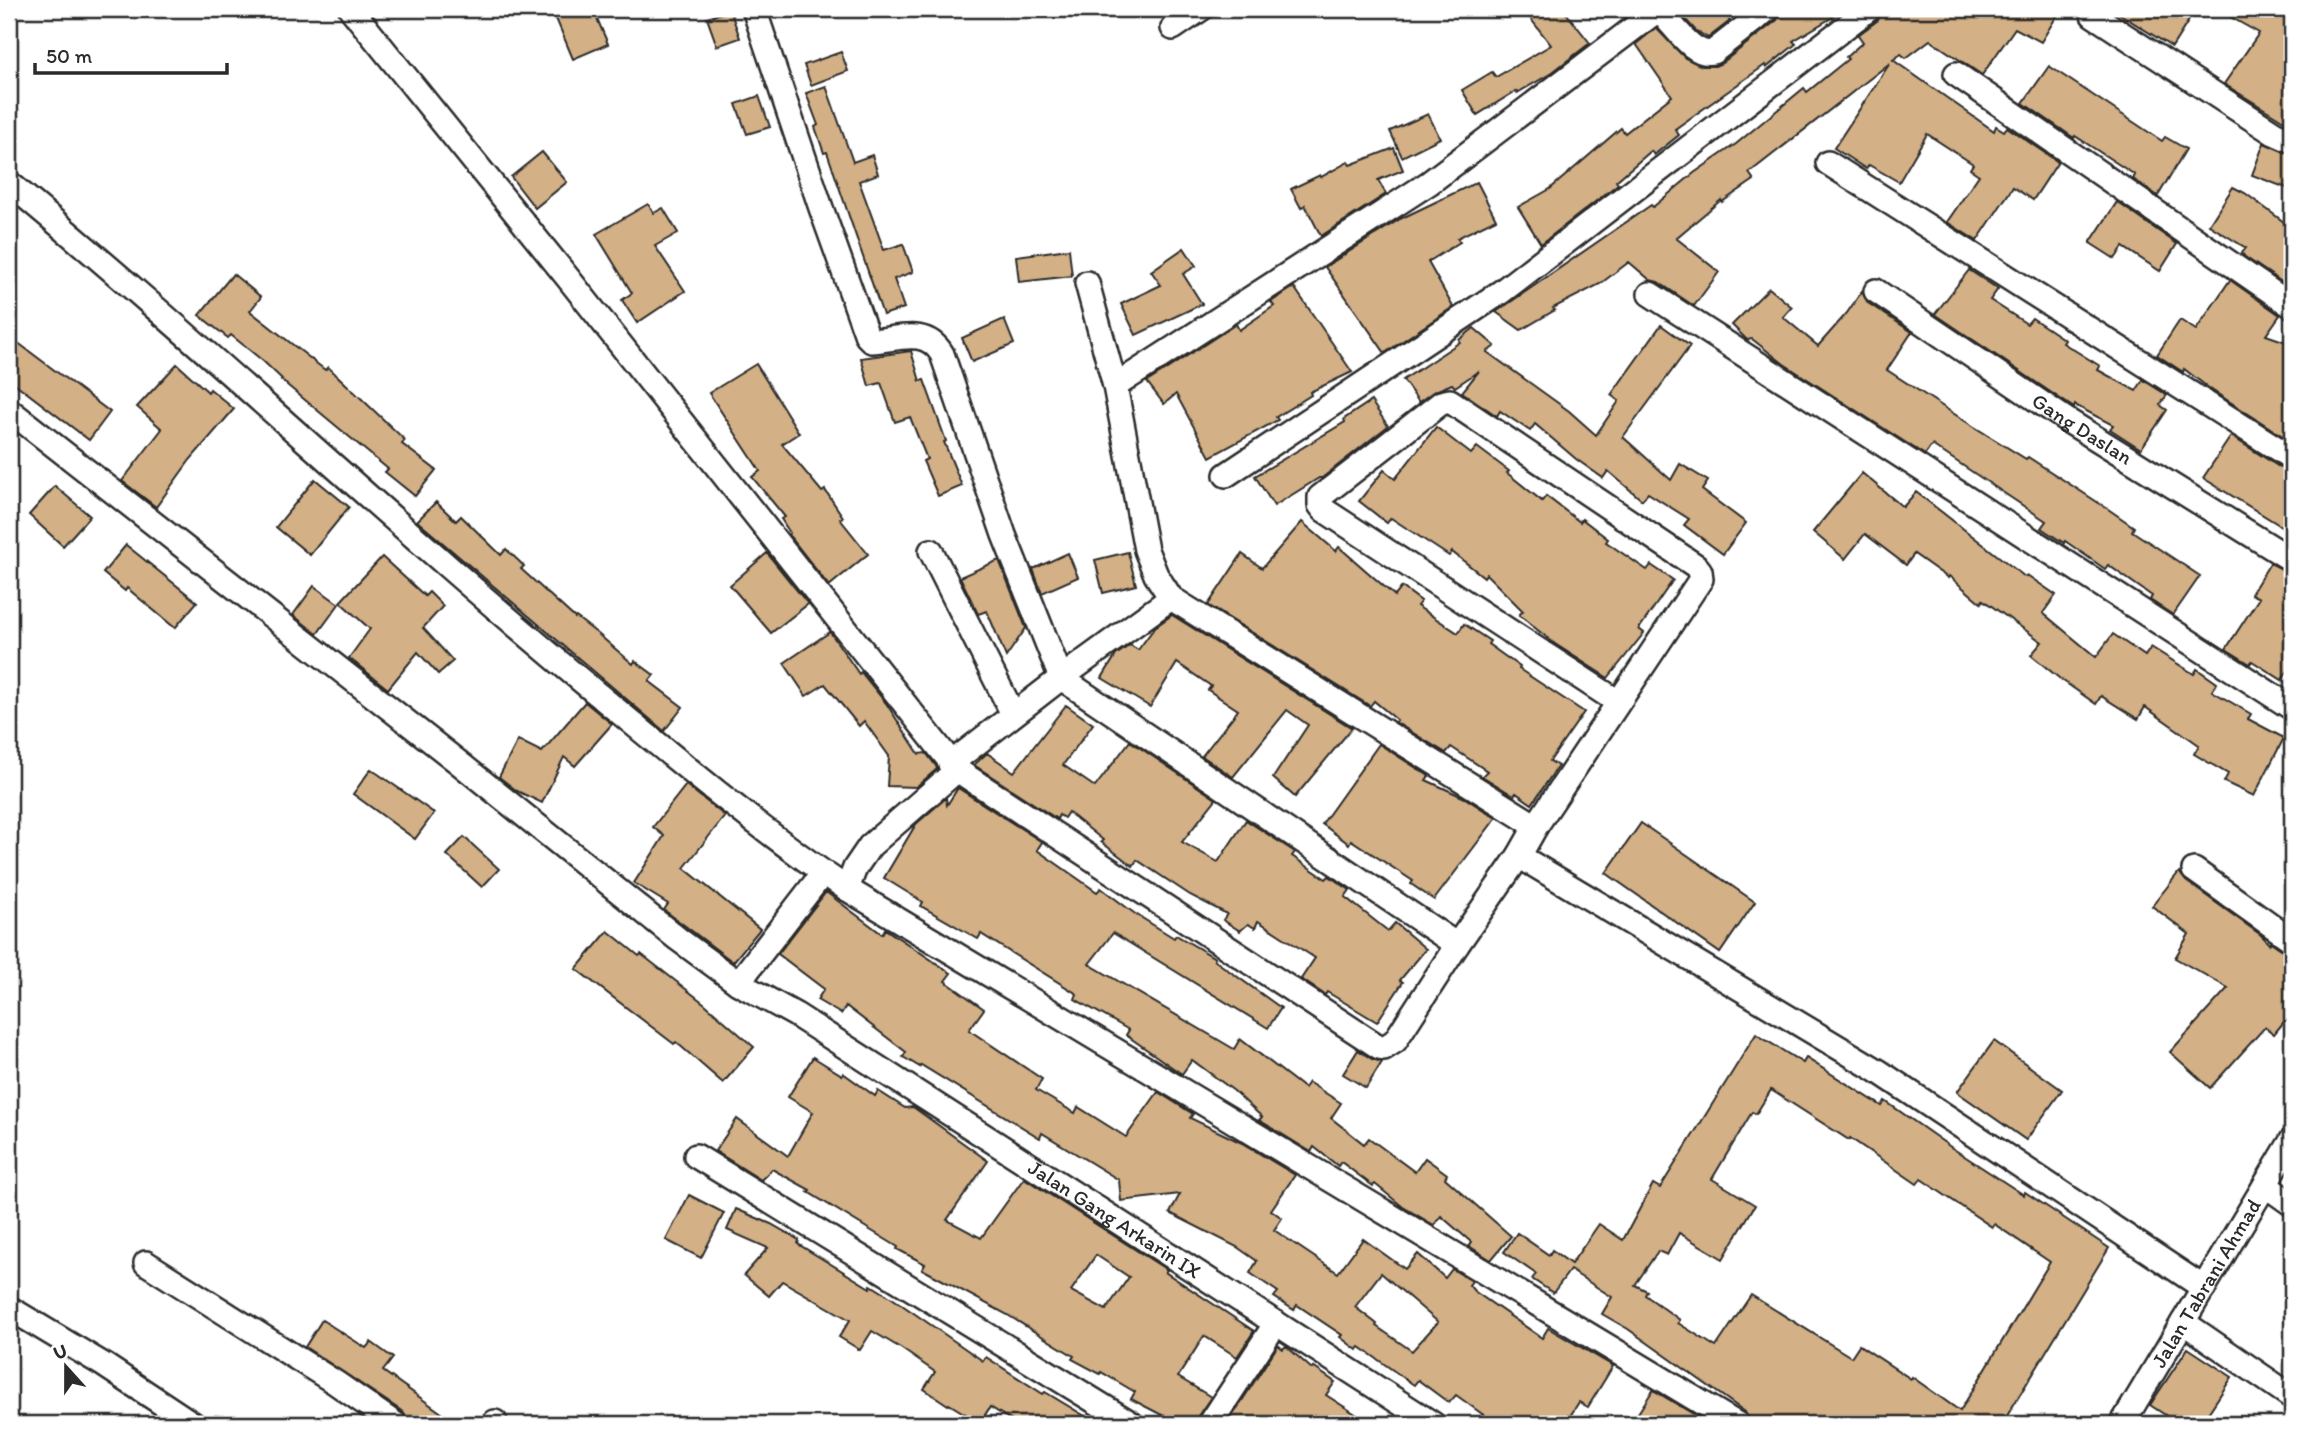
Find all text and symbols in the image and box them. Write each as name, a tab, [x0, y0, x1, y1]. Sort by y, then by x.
scale bar	[35, 32, 228, 76]
text: 50 m	[46, 43, 93, 68]
street label: Gang Daslan	[2027, 387, 2137, 470]
street label: Jalan Gang Arkarin IX	[1024, 1155, 1206, 1284]
street label: Jalan Tabrani Ahmad	[2146, 1194, 2266, 1372]
north arrow	[32, 1332, 102, 1402]
text: U	[50, 1339, 70, 1365]

